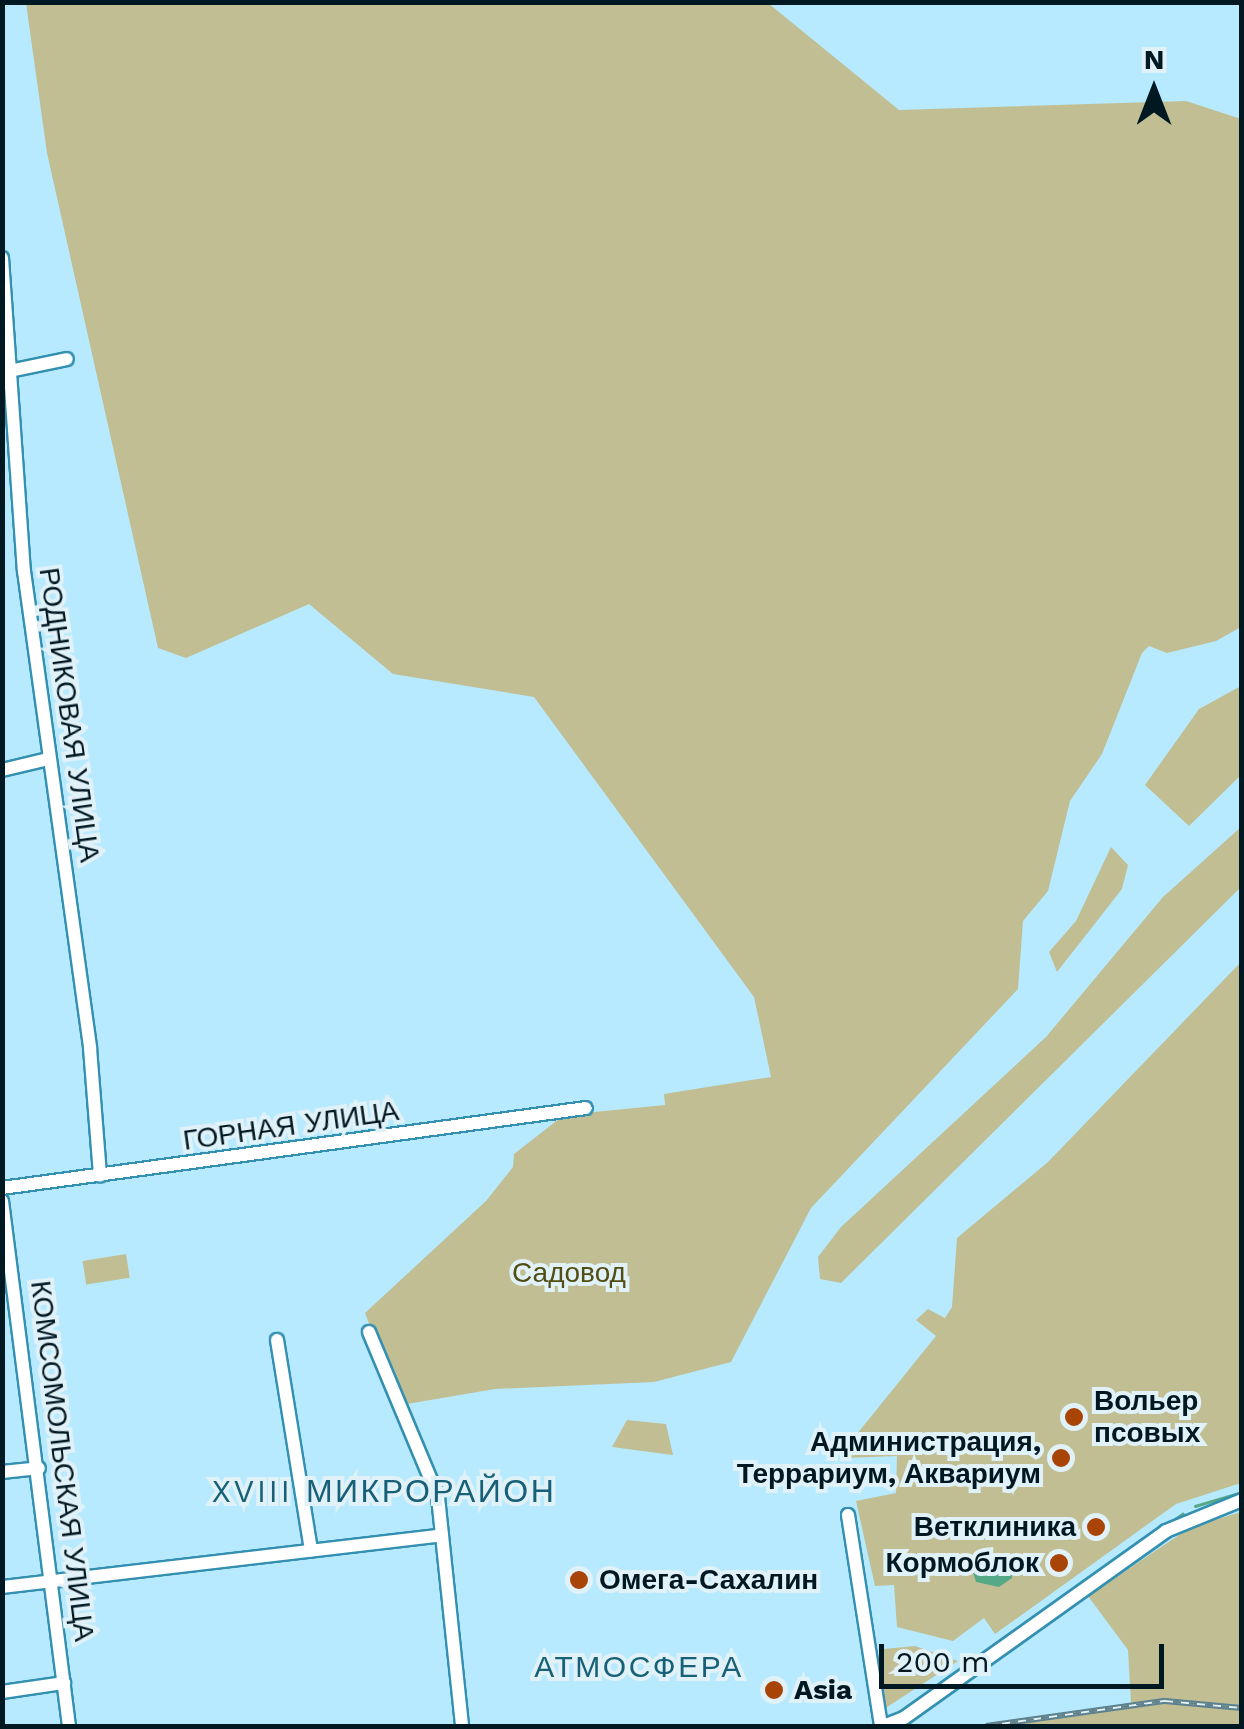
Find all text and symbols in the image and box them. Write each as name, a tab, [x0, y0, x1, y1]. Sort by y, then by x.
north arrow	[1104, 40, 1204, 140]
text: N	[1144, 43, 1164, 76]
street label: РОДНИКОВАЯ УЛИЦА	[32, 565, 106, 865]
street label: ГОРНАЯ УЛИЦА	[181, 1094, 401, 1158]
park label: Садовод	[512, 1256, 626, 1290]
street label: КОМСОМОЛЬСКАЯ УЛИЦА	[23, 1279, 101, 1643]
place label: Вольер псовых	[1094, 1384, 1200, 1450]
marker: Вольер псовых	[1063, 1406, 1085, 1428]
place label: Администрация, Террариум, Аквариум	[737, 1425, 1041, 1491]
marker: Администрация, Террариум, Аквариум	[1050, 1447, 1072, 1469]
district label: XVIII МИКРОРАЙОН	[212, 1472, 556, 1510]
place label: Ветклиника	[914, 1510, 1076, 1544]
marker: Ветклиника	[1085, 1516, 1107, 1538]
place label: Кормоблок	[885, 1546, 1039, 1580]
marker: Кормоблок	[1048, 1552, 1070, 1574]
place label: Омега-Сахалин	[599, 1563, 818, 1597]
marker: Омега-Сахалин	[568, 1569, 590, 1591]
scale bar	[884, 1624, 1169, 1686]
text: 200 m	[896, 1644, 990, 1679]
district label: АТМОСФЕРА	[534, 1649, 744, 1685]
place label: Asia	[794, 1673, 852, 1707]
marker: Asia	[763, 1679, 785, 1701]

